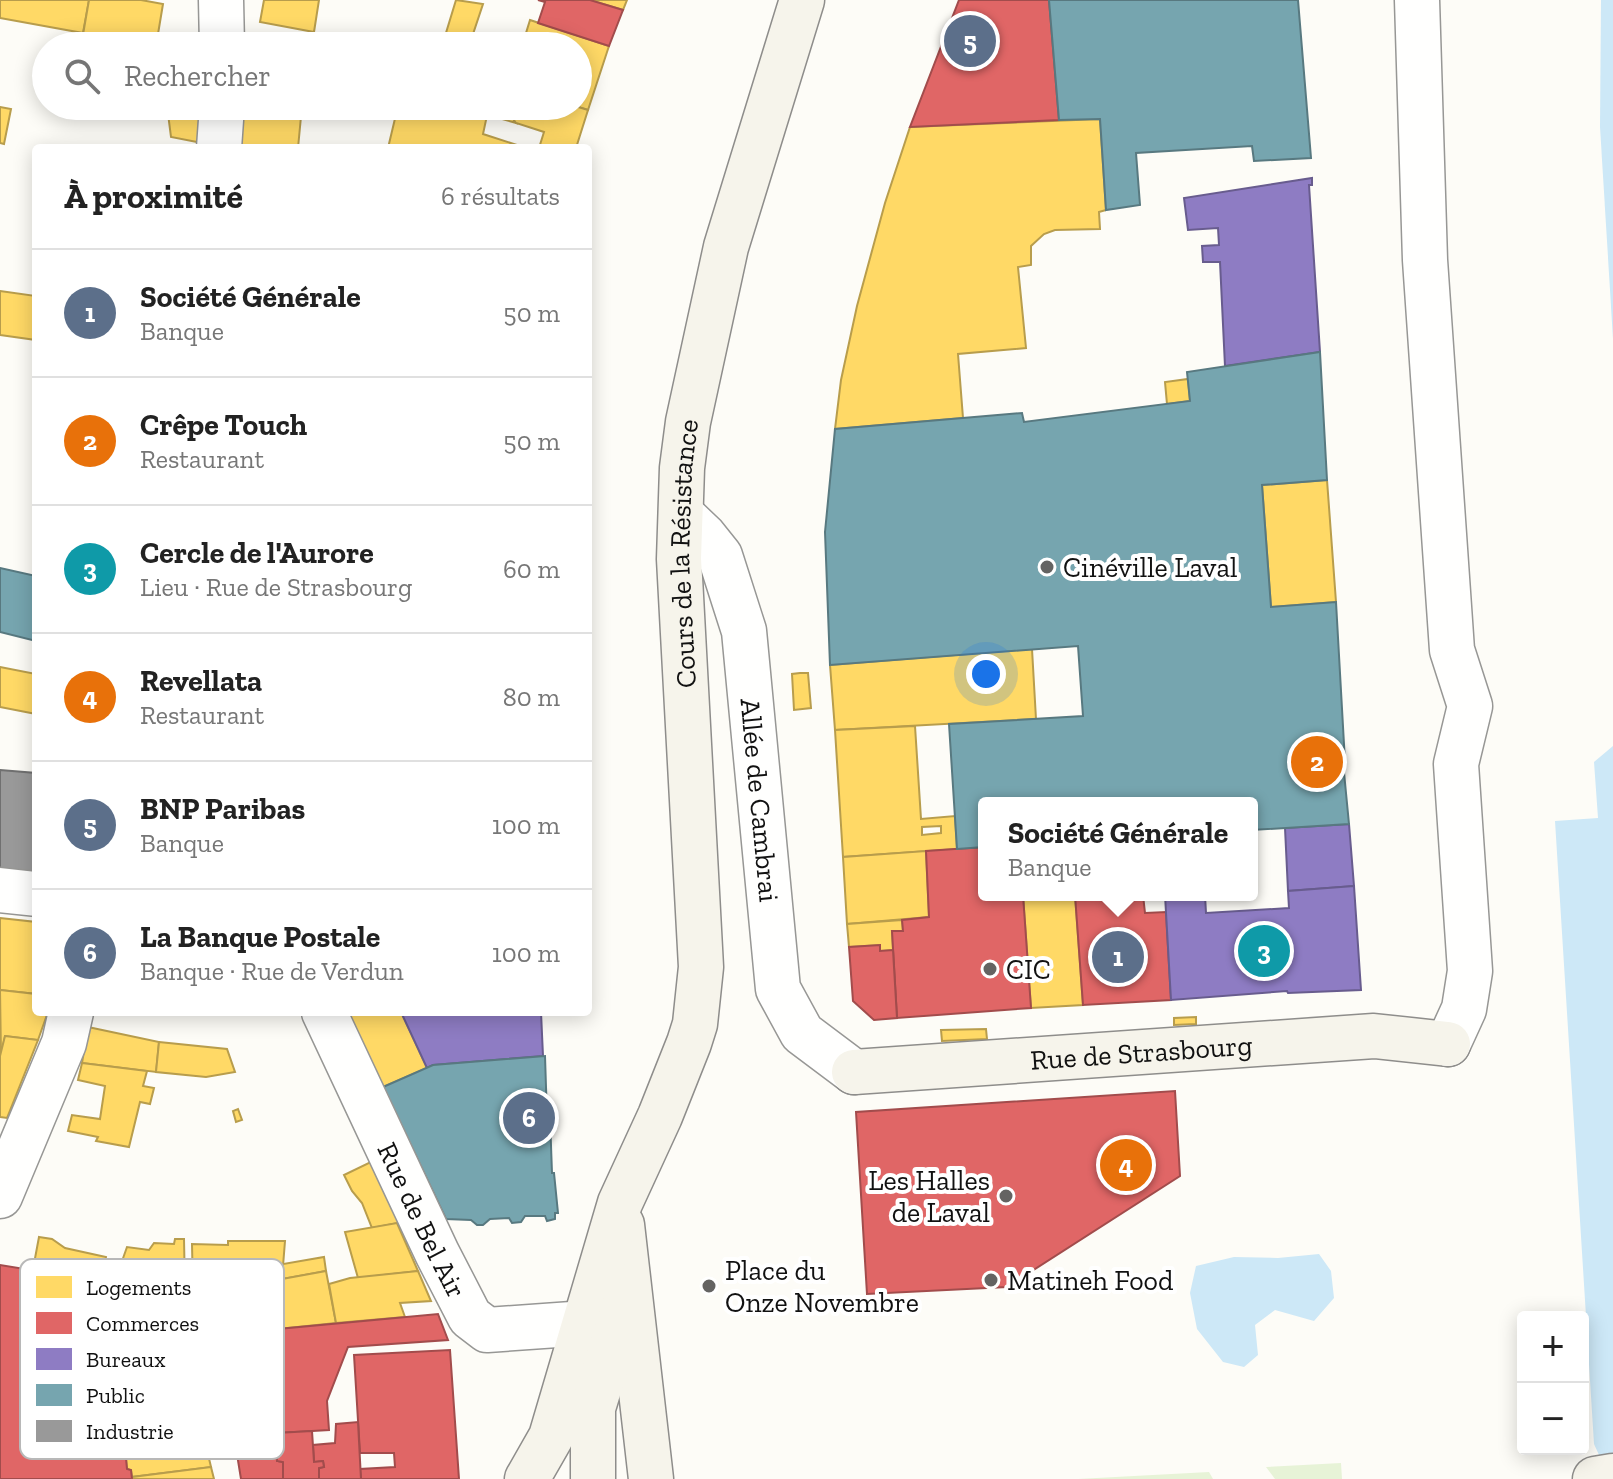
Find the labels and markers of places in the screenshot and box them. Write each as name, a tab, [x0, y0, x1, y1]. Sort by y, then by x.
pin: 5	[944, 11, 996, 71]
place label: Cinéville Laval	[1063, 551, 1238, 584]
marker: Cinéville Laval	[1038, 558, 1056, 576]
pin: 2	[1291, 732, 1343, 792]
pin: 3	[1238, 921, 1290, 981]
pin: 1	[1092, 927, 1144, 987]
place label: CIC	[1006, 953, 1051, 986]
marker: CIC	[981, 960, 999, 978]
pin: 6	[503, 1088, 555, 1148]
pin: 4	[1100, 1135, 1152, 1195]
place label: Les Halles de Laval	[868, 1164, 990, 1229]
marker: Les Halles de Laval	[997, 1187, 1015, 1205]
place label: Place du Onze Novembre	[725, 1254, 919, 1319]
place label: Matineh Food	[1007, 1264, 1173, 1297]
marker: Matineh Food	[982, 1271, 1000, 1289]
marker: Place du Onze Novembre	[700, 1277, 718, 1295]

